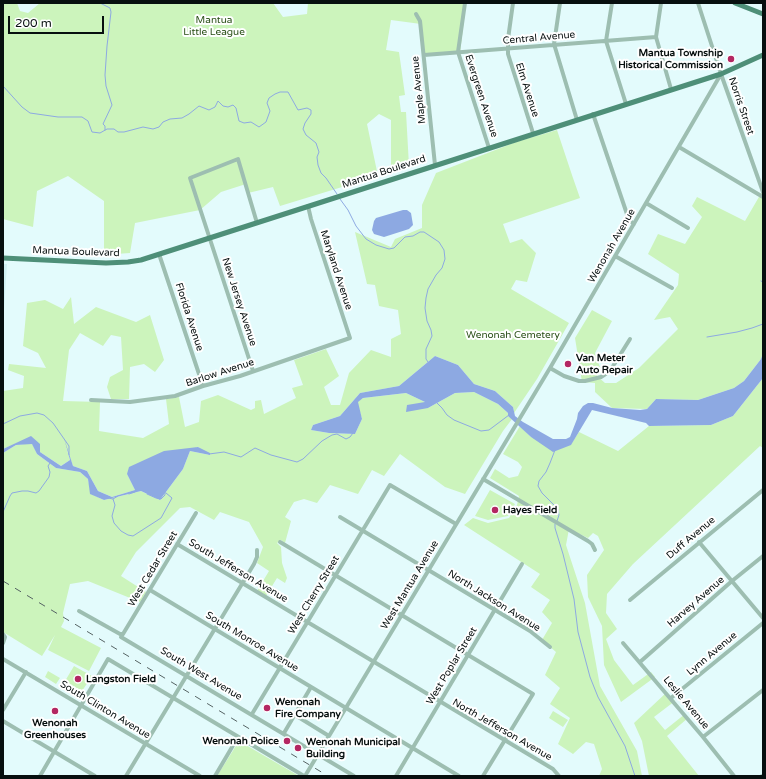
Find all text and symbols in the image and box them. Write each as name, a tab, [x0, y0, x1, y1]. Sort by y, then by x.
scale bar	[10, 8, 106, 34]
park label: Mantua Little League	[183, 14, 245, 38]
text: 200 m	[15, 16, 52, 30]
street label: Central Avenue	[502, 29, 576, 47]
place label: Mantua Township Historical Commission	[618, 47, 723, 70]
street label: Evergreen Avenue	[462, 53, 500, 139]
marker: Mantua Township Historical Commission	[726, 54, 736, 64]
street label: Maple Avenue	[409, 55, 429, 125]
street label: Elm Avenue	[513, 61, 541, 119]
street label: Norris Street	[726, 76, 756, 136]
street label: Mantua Boulevard	[341, 153, 427, 191]
street label: Wenonah Avenue	[586, 207, 638, 285]
street label: Maryland Avenue	[317, 228, 355, 312]
street label: Mantua Boulevard	[32, 244, 120, 260]
street label: New Jersey Avenue	[219, 256, 259, 348]
street label: Florida Avenue	[172, 281, 206, 353]
park label: Wenonah Cemetery	[466, 329, 560, 341]
place label: Van Meter Auto Repair	[576, 352, 633, 376]
street label: Barlow Avenue	[184, 356, 256, 390]
marker: Van Meter Auto Repair	[563, 359, 573, 369]
place label: Hayes Field	[503, 504, 557, 516]
marker: Hayes Field	[490, 505, 500, 515]
street label: Duff Avenue	[664, 514, 718, 562]
street label: West Cedar Street	[126, 529, 180, 609]
street label: South Jefferson Avenue	[186, 537, 290, 605]
street label: West Mantua Avenue	[379, 538, 441, 632]
street label: West Cherry Street	[286, 554, 342, 636]
street label: North Jackson Avenue	[446, 568, 542, 634]
street label: Harvey Avenue	[665, 574, 727, 630]
street label: South Monroe Avenue	[203, 609, 301, 675]
street label: West Poplar Street	[424, 625, 480, 707]
street label: Lynn Avenue	[685, 630, 739, 678]
street label: South West Avenue	[158, 645, 244, 703]
place label: Langston Field	[86, 673, 156, 685]
marker: Langston Field	[73, 674, 83, 684]
street label: Leslie Avenue	[660, 674, 712, 732]
street label: South Clinton Avenue	[58, 678, 152, 742]
place label: Wenonah Fire Company	[275, 696, 341, 720]
street label: North Jefferson Avenue	[450, 697, 554, 763]
marker: Wenonah Fire Company	[262, 703, 272, 713]
marker: Wenonah Greenhouses	[50, 706, 60, 716]
place label: Wenonah Greenhouses	[24, 717, 86, 740]
place label: Wenonah Police	[203, 735, 279, 747]
marker: Wenonah Police	[282, 736, 292, 746]
place label: Wenonah Municipal Building	[306, 736, 400, 760]
marker: Wenonah Municipal Building	[293, 743, 303, 753]

